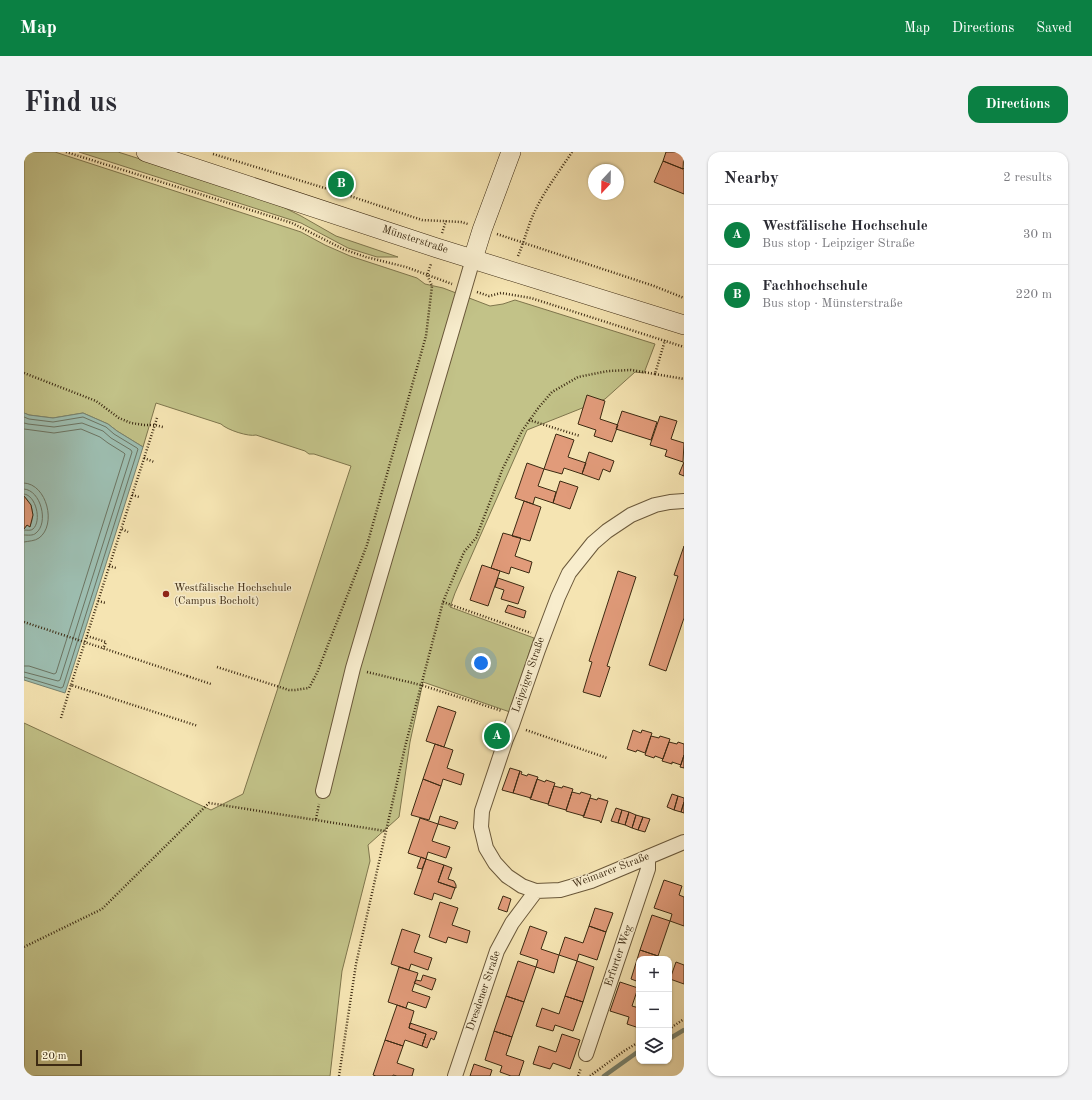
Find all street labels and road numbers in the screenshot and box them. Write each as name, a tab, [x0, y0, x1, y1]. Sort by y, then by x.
street label: Münsterstraße	[381, 224, 449, 256]
street label: Leipziger Straße	[511, 636, 547, 714]
street label: Weimarer Straße	[571, 851, 651, 891]
street label: Erfurter Weg	[603, 924, 635, 988]
street label: Dresdener Straße	[465, 950, 503, 1032]

